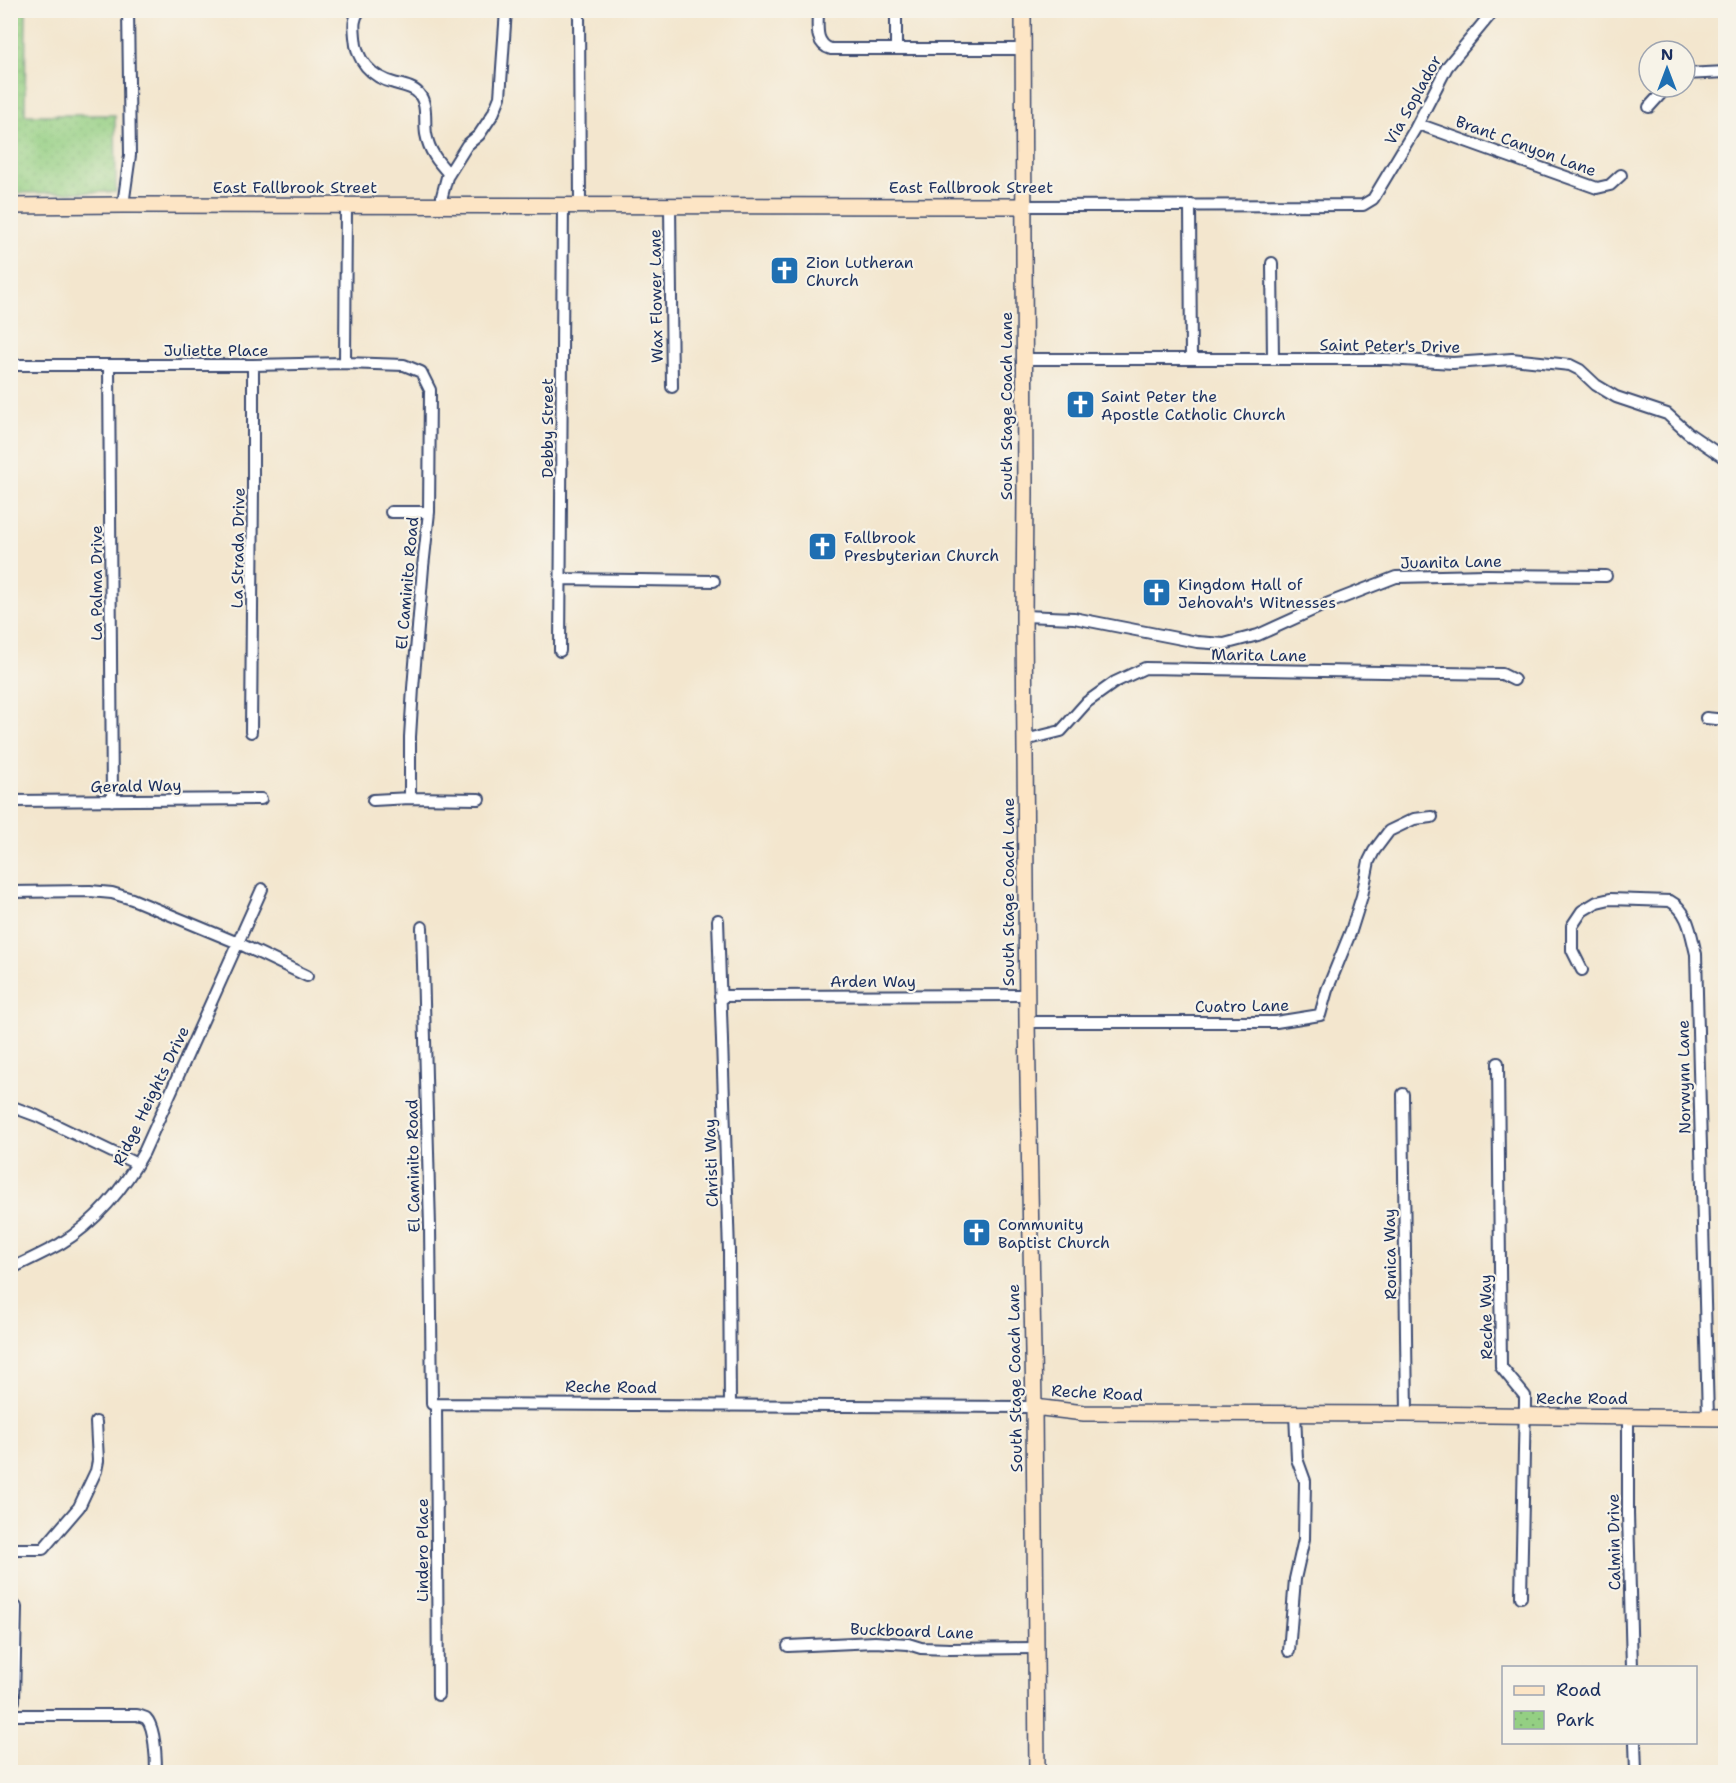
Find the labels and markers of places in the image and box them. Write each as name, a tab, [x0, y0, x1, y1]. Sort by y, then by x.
place label: Zion Lutheran Church	[806, 252, 914, 291]
church icon: Zion Lutheran Church	[769, 255, 801, 287]
place label: Saint Peter the Apostle Catholic Church	[1101, 386, 1286, 425]
church icon: Saint Peter the Apostle Catholic Church	[1064, 389, 1096, 421]
place label: Fallbrook Presbyterian Church	[844, 527, 999, 566]
church icon: Fallbrook Presbyterian Church	[807, 530, 839, 562]
place label: Kingdom Hall of Jehovah's Witnesses	[1178, 574, 1336, 613]
church icon: Kingdom Hall of Jehovah's Witnesses	[1141, 577, 1173, 609]
place label: Community Baptist Church	[998, 1214, 1110, 1253]
church icon: Community Baptist Church	[961, 1217, 993, 1249]

